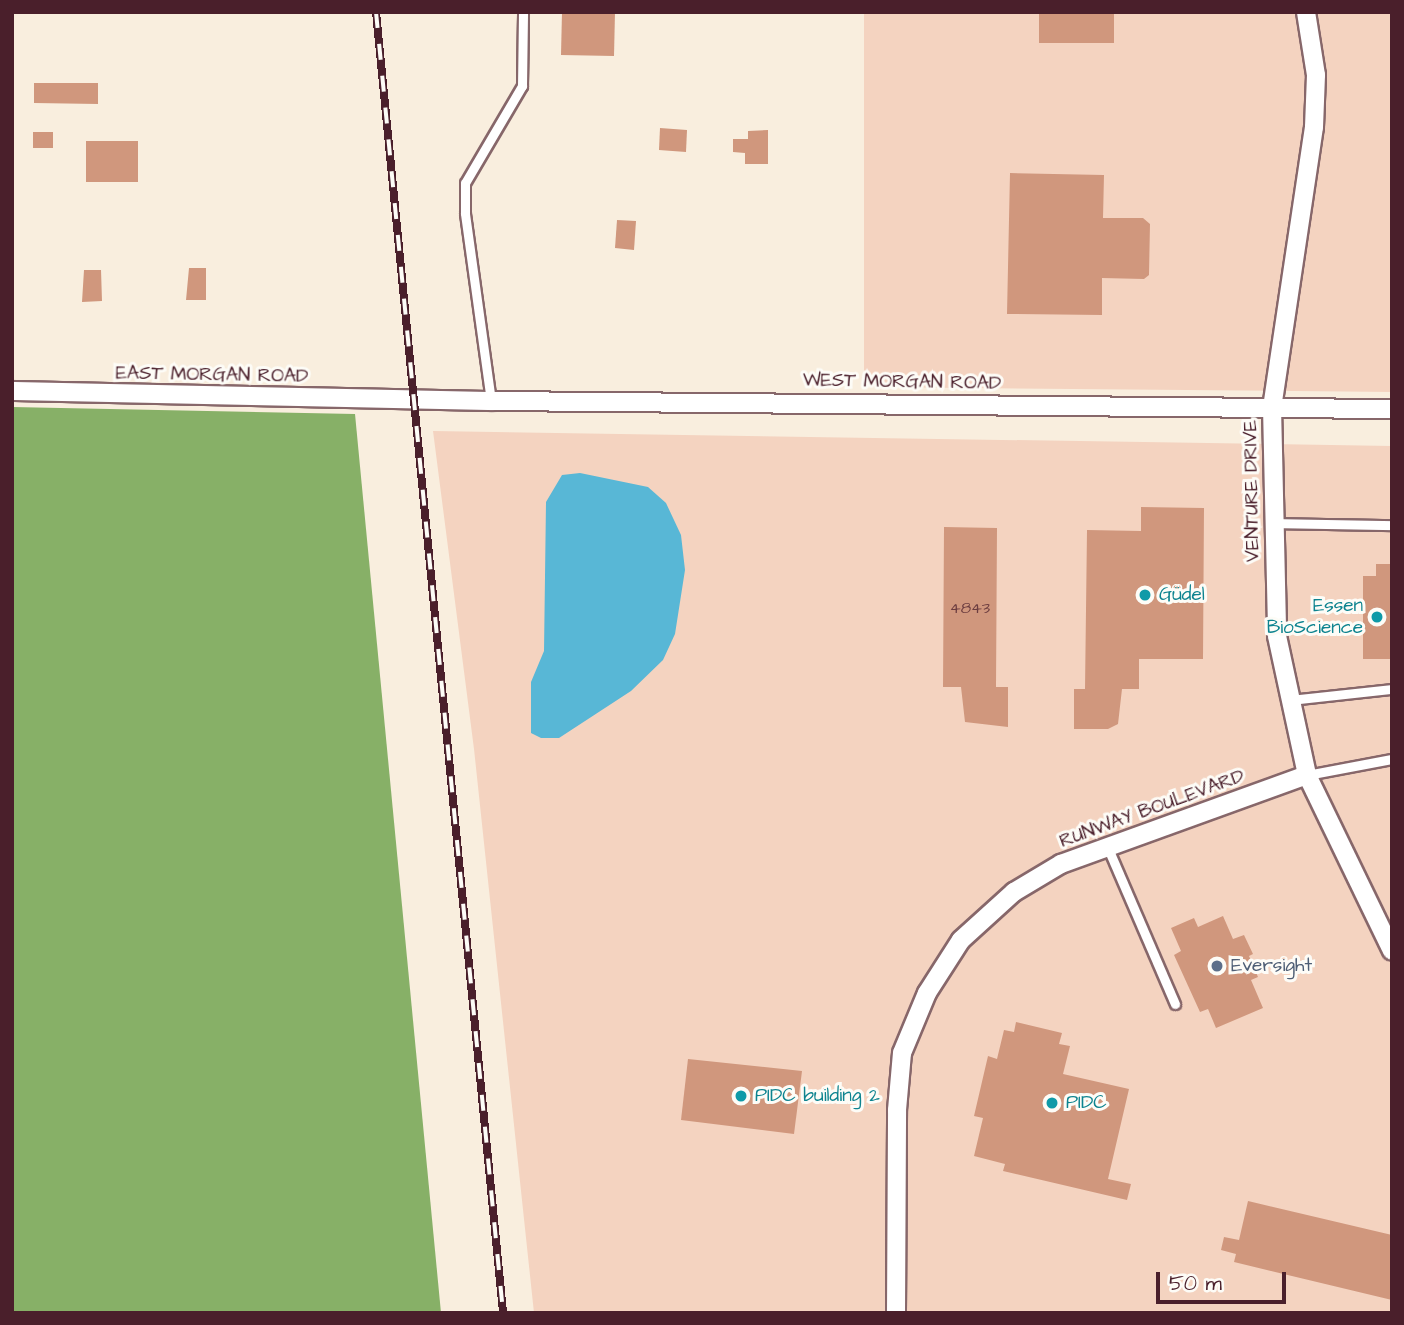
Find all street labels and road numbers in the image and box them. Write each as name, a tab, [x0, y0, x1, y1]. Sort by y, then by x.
street label: EAST MORGAN ROAD	[115, 362, 309, 388]
street label: WEST MORGAN ROAD	[803, 369, 1001, 395]
street label: VENTURE DRIVE	[1239, 420, 1265, 562]
street label: RUNWAY BOULEVARD	[1056, 765, 1248, 853]

